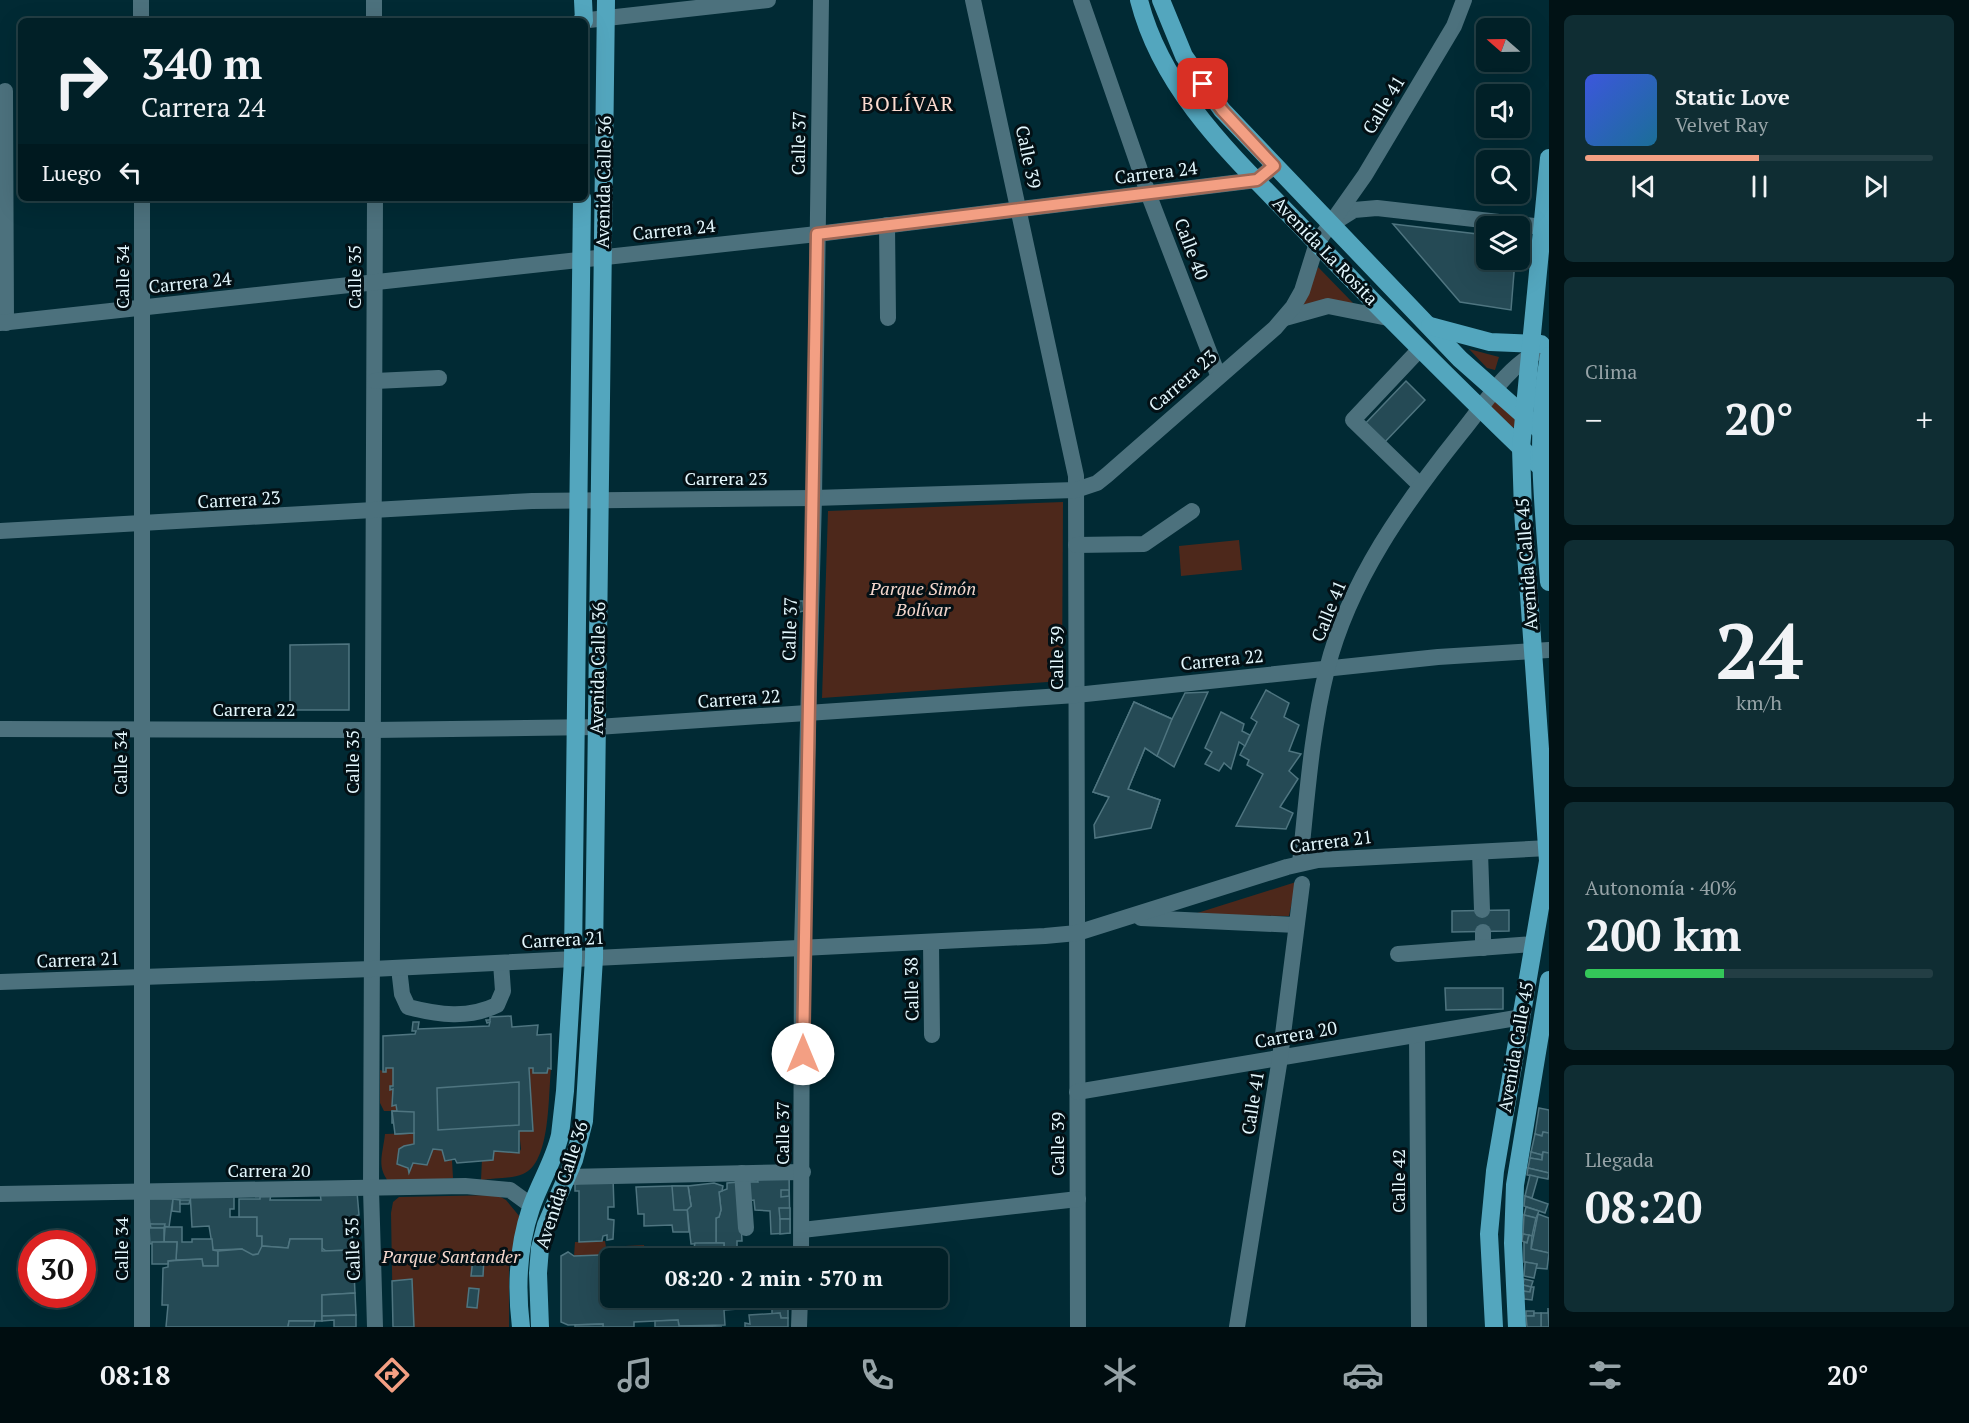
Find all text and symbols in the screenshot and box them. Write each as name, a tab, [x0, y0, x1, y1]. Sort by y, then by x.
north arrow	[1476, 18, 1530, 72]
map controls	[1476, 18, 1530, 270]
text: 340 m	[141, 35, 262, 91]
icon: right	[42, 42, 120, 120]
pin	[1177, 58, 1228, 109]
icon: arrive	[1186, 67, 1219, 100]
street label: Calle 41	[1356, 71, 1410, 138]
text: Static Love	[1675, 82, 1790, 111]
button: sound	[1476, 84, 1530, 138]
text: Carrera 24	[141, 89, 266, 125]
district label: BOLÍVAR	[861, 90, 955, 117]
street label: Calle 37	[785, 111, 811, 175]
text: Velvet Ray	[1675, 111, 1768, 138]
street label: Avenida Calle 36	[590, 115, 616, 248]
street label: Calle 39	[1011, 123, 1047, 191]
button: search	[1476, 150, 1530, 204]
street label: Carrera 24	[1113, 155, 1199, 189]
icon: left	[114, 156, 147, 189]
text: Luego	[42, 158, 102, 187]
icon: previous	[1627, 170, 1660, 203]
icon: pause	[1743, 170, 1776, 203]
icon: next	[1859, 170, 1892, 203]
street label: Avenida La Rosita	[1268, 191, 1384, 310]
street label: Carrera 24	[631, 213, 717, 245]
street label: Calle 40	[1169, 214, 1215, 283]
button: layers	[1476, 216, 1530, 270]
street label: Calle 34	[110, 245, 134, 309]
street label: Calle 35	[342, 245, 366, 309]
street label: Carrera 24	[147, 266, 233, 298]
street label: Carrera 23	[1143, 344, 1222, 417]
text: Clima	[1585, 358, 1637, 385]
text: 20°	[1724, 388, 1794, 448]
text: −	[1585, 398, 1603, 441]
text: +	[1915, 398, 1933, 441]
street label: Carrera 23	[684, 466, 768, 490]
street label: Carrera 23	[197, 485, 281, 513]
street label: Avenida Calle 45	[1509, 497, 1543, 631]
park label: Parque Simón Bolívar	[869, 576, 976, 621]
street label: Calle 41	[1305, 576, 1351, 645]
street label: Calle 37	[776, 596, 802, 661]
text: 24	[1715, 598, 1803, 701]
street label: Avenida Calle 36	[584, 601, 610, 734]
street label: Calle 39	[1044, 626, 1068, 690]
street label: Carrera 22	[1179, 643, 1264, 675]
street label: Carrera 22	[697, 683, 781, 713]
text: km/h	[1736, 689, 1782, 716]
street label: Carrera 22	[212, 697, 296, 721]
street label: Calle 35	[340, 730, 364, 794]
street label: Calle 34	[108, 731, 132, 795]
street label: Carrera 21	[1288, 824, 1374, 858]
text: Autonomía · 40%	[1585, 874, 1737, 901]
text: 200 km	[1585, 904, 1741, 964]
street label: Carrera 21	[521, 925, 605, 953]
street label: Carrera 21	[36, 946, 120, 972]
street label: Calle 38	[898, 957, 924, 1021]
street label: Avenida Calle 45	[1492, 979, 1538, 1114]
street label: Carrera 20	[1253, 1015, 1339, 1053]
position arrow	[771, 1022, 835, 1086]
street label: Calle 41	[1235, 1069, 1269, 1136]
street label: Calle 37	[770, 1101, 794, 1165]
street label: Calle 39	[1045, 1112, 1069, 1176]
street label: Avenida Calle 36	[529, 1118, 593, 1251]
text: Llegada	[1585, 1146, 1654, 1173]
street label: Calle 42	[1386, 1149, 1410, 1213]
street label: Carrera 20	[227, 1158, 311, 1182]
text: 08:20	[1585, 1176, 1702, 1236]
street label: Calle 34	[109, 1217, 133, 1281]
street label: Calle 35	[339, 1217, 365, 1282]
speed limit sign: 30	[18, 1230, 96, 1308]
park label: Parque Santander	[381, 1244, 521, 1268]
text: 08:20 · 2 min · 570 m	[665, 1263, 883, 1292]
icon: directions	[371, 1354, 413, 1396]
icon: music	[614, 1354, 656, 1396]
icon: phone	[856, 1354, 898, 1396]
icon: climate	[1099, 1354, 1141, 1396]
icon: car	[1342, 1354, 1384, 1396]
icon: filters	[1584, 1354, 1626, 1396]
text: 08:18	[100, 1357, 171, 1393]
text: 20°	[1827, 1357, 1869, 1393]

